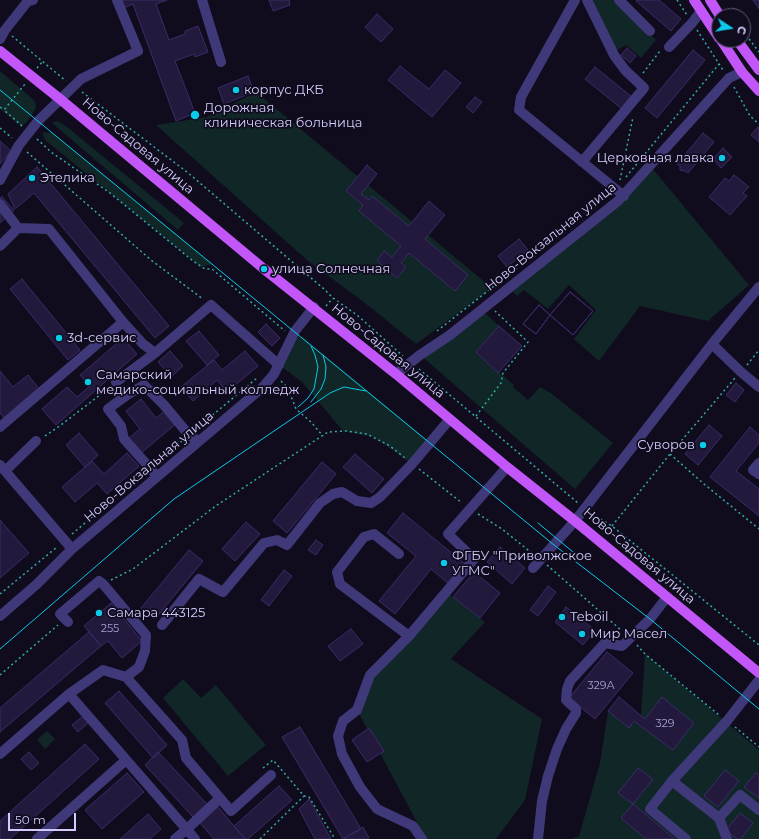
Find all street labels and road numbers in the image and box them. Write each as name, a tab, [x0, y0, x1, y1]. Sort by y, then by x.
street label: Ново-Садовая улица	[79, 95, 197, 197]
street label: Ново-Вокзальная улица	[482, 179, 620, 295]
street label: Ново-Садовая улица	[328, 301, 448, 401]
street label: Ново-Вокзальная улица	[81, 408, 217, 526]
street label: Ново-Садовая улица	[580, 505, 698, 607]

